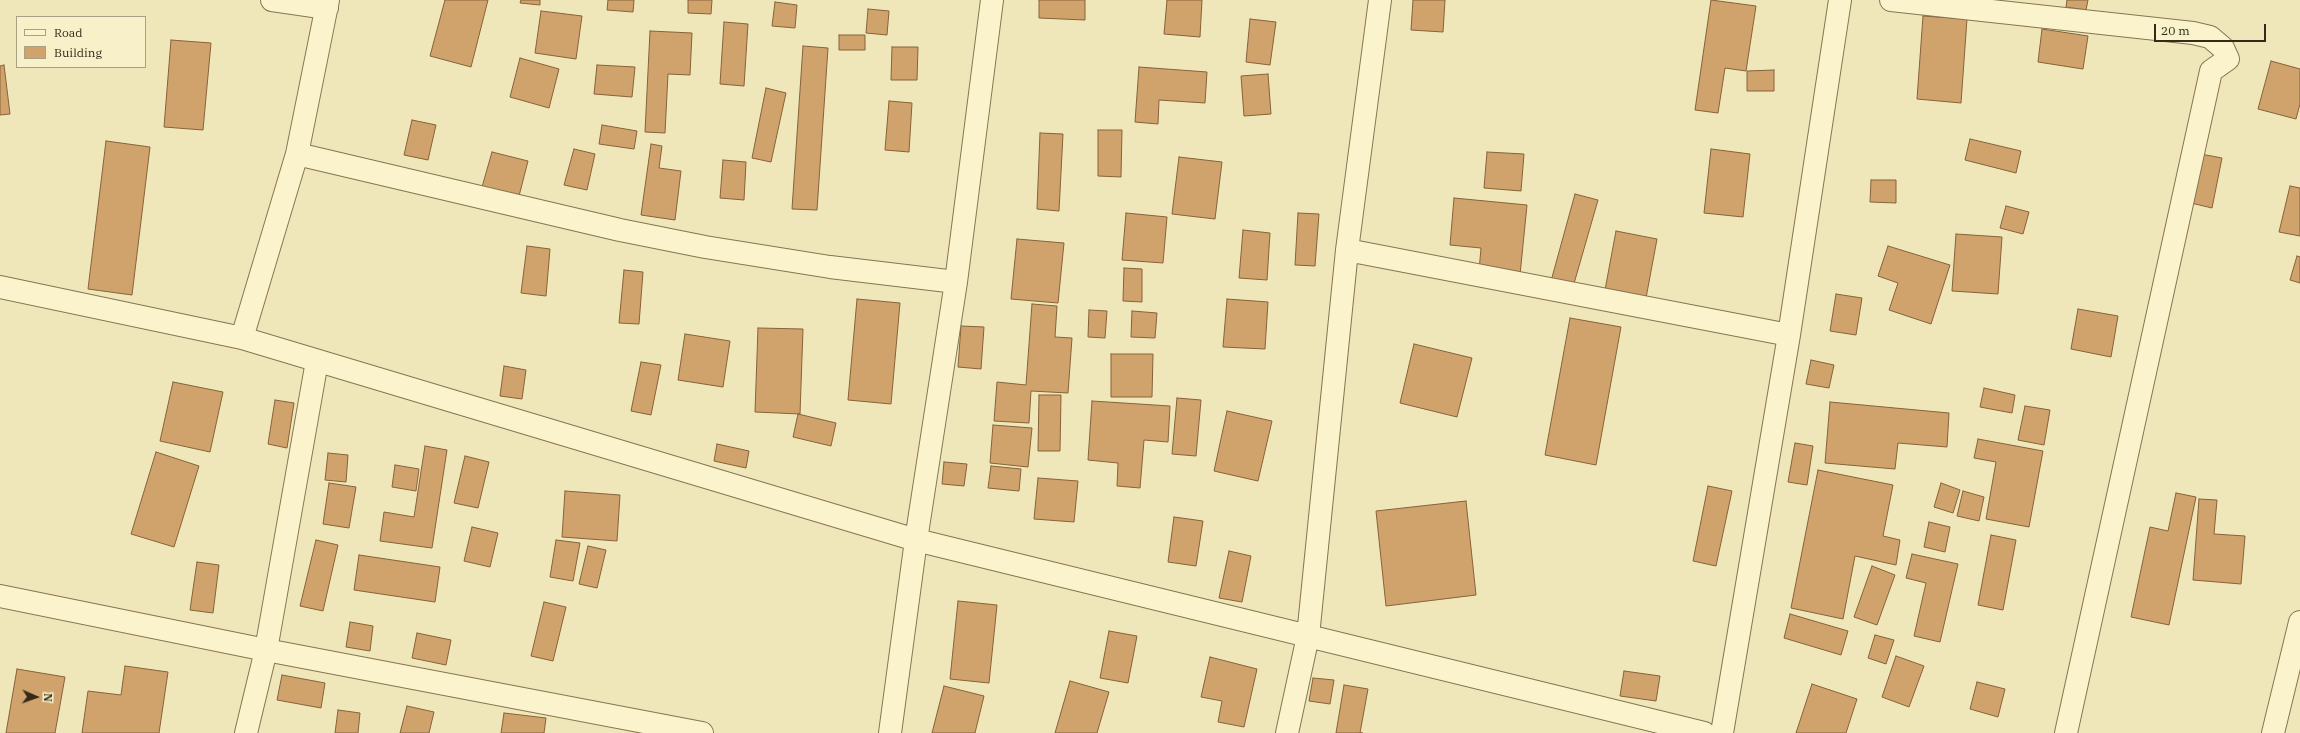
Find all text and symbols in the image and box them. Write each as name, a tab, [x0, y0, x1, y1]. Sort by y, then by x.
legend	[16, 16, 146, 68]
scale bar	[2156, 16, 2268, 42]
text: 20 m	[2161, 23, 2190, 38]
text: Road	[54, 25, 83, 40]
text: Building	[54, 45, 102, 60]
north arrow	[16, 677, 56, 717]
text: N	[41, 693, 55, 702]

